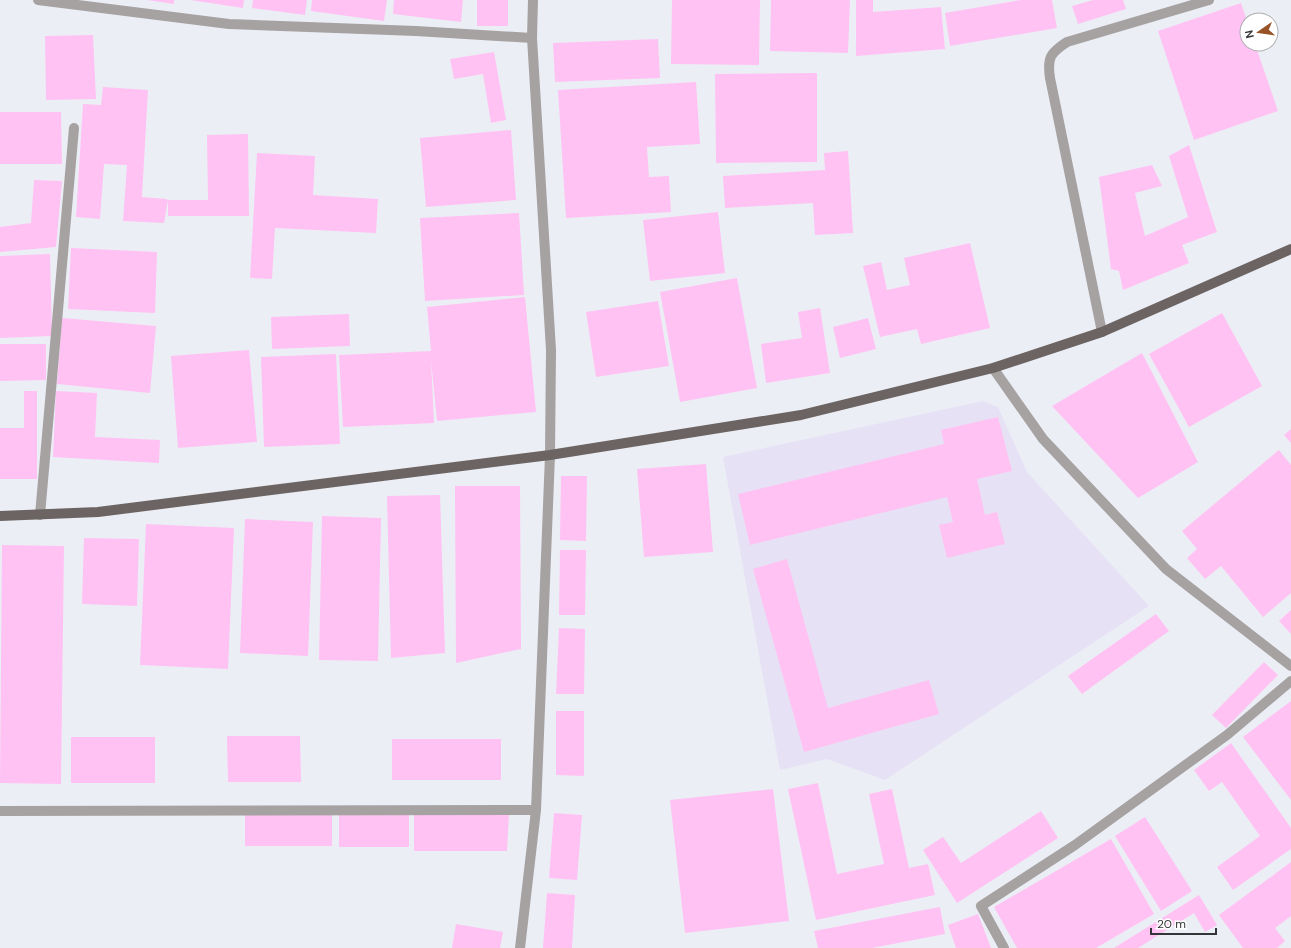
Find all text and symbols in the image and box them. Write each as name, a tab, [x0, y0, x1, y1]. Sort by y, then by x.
north arrow	[1239, 12, 1279, 52]
text: N	[1242, 29, 1257, 40]
scale bar	[1151, 910, 1216, 936]
text: 20 m	[1157, 916, 1186, 932]

